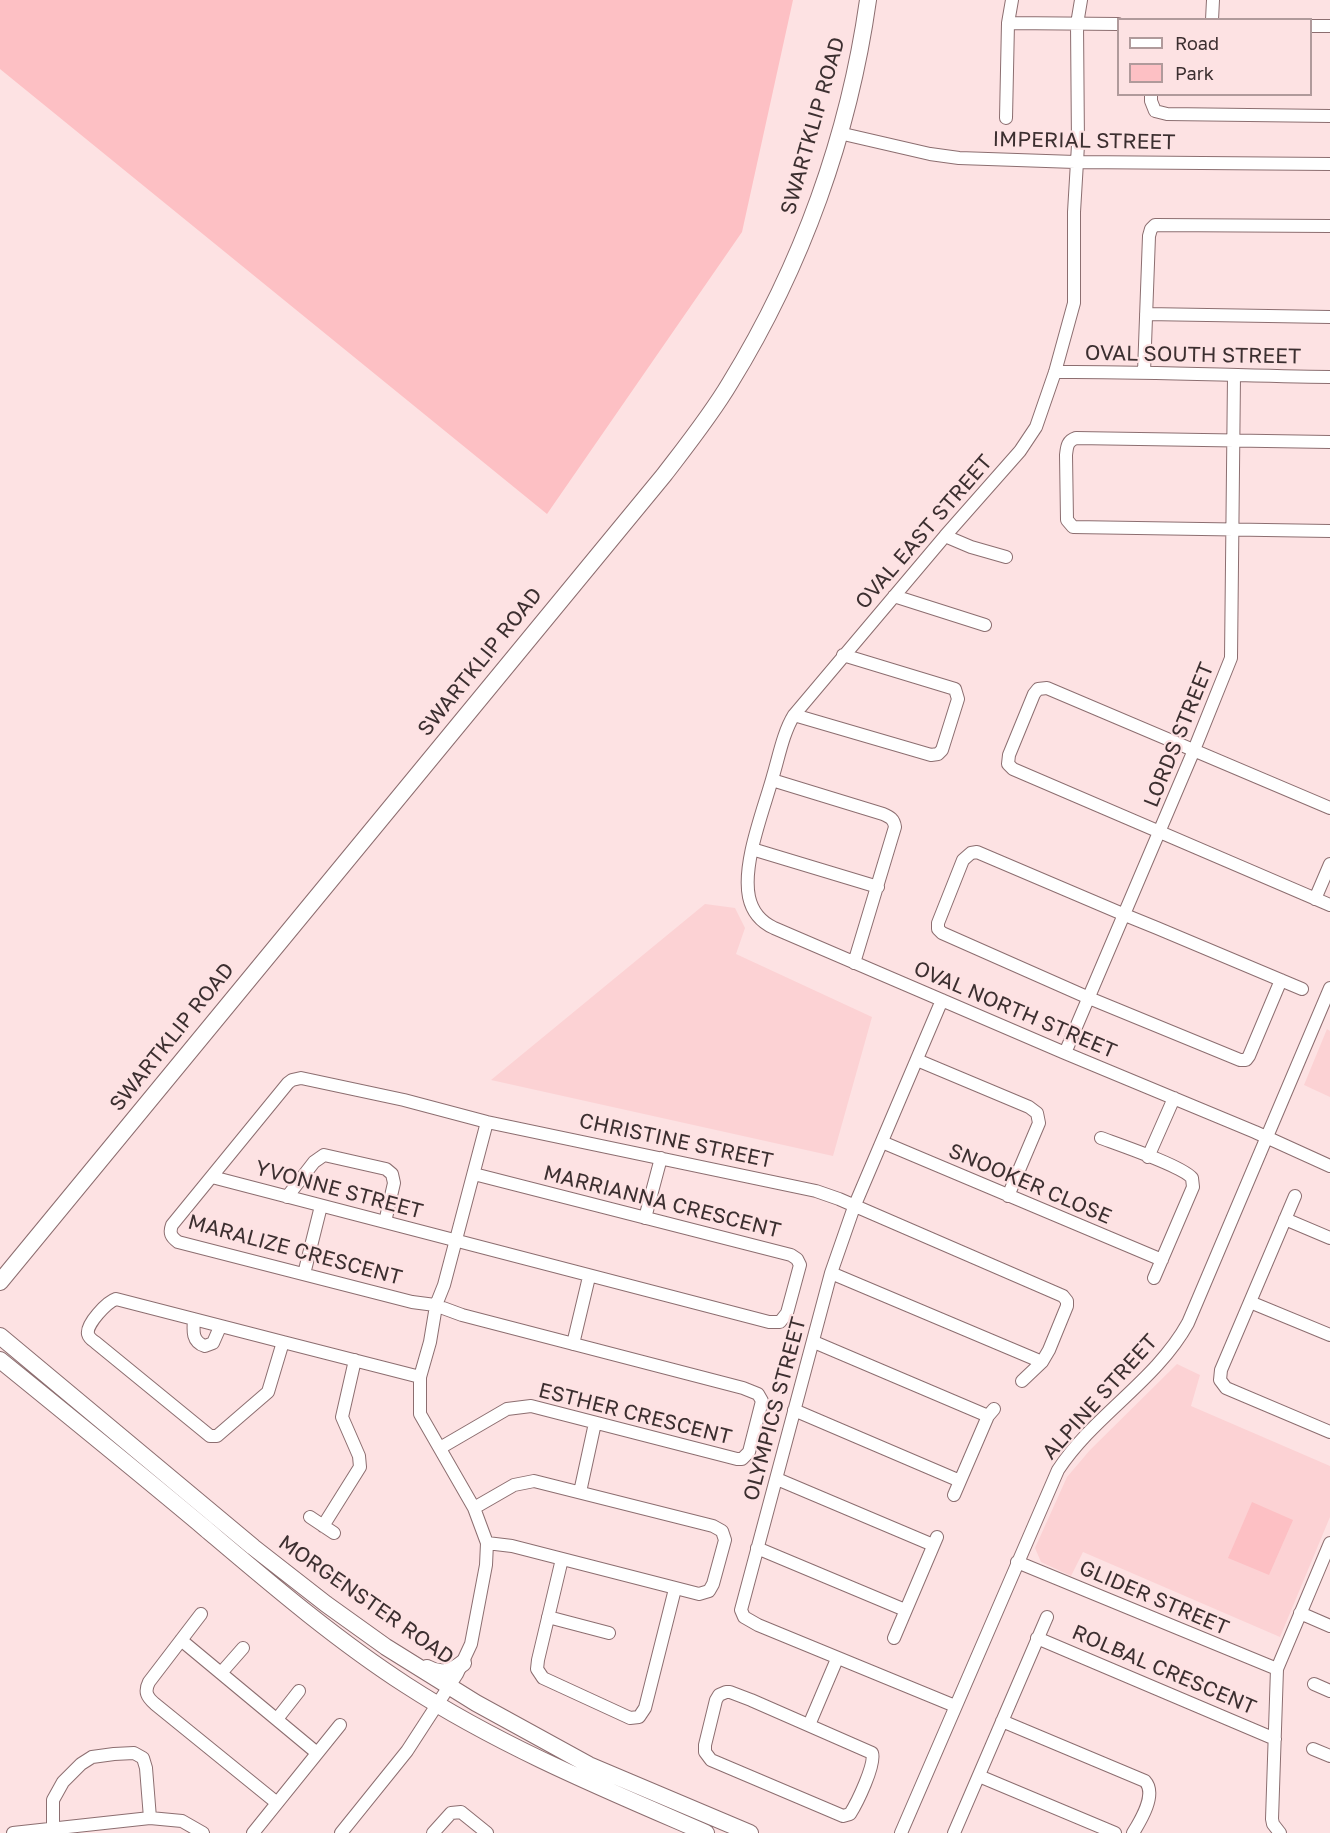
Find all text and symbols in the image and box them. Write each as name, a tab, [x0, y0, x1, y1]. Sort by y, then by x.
legend	[1117, 18, 1312, 96]
text: Road	[1175, 32, 1219, 54]
street label: SWARTKLIP ROAD	[776, 34, 850, 218]
text: Park	[1175, 62, 1214, 84]
street label: IMPERIAL STREET	[992, 127, 1176, 155]
street label: OVAL SOUTH STREET	[1085, 341, 1301, 369]
street label: OVAL EAST STREET	[850, 450, 998, 614]
street label: SWARTKLIP ROAD	[412, 583, 548, 741]
street label: LORDS STREET	[1139, 659, 1219, 811]
street label: OVAL NORTH STREET	[910, 956, 1120, 1064]
street label: SWARTKLIP ROAD	[104, 958, 240, 1116]
street label: CHRISTINE STREET	[577, 1108, 775, 1174]
street label: SNOOKER CLOSE	[945, 1138, 1115, 1230]
street label: YVONNE STREET	[252, 1156, 426, 1224]
street label: MARRIANNA CRESCENT	[541, 1160, 783, 1244]
street label: MARALIZE CRESCENT	[185, 1209, 405, 1291]
street label: OLYMPICS STREET	[738, 1314, 812, 1504]
street label: ALPINE STREET	[1037, 1329, 1163, 1465]
street label: ESTHER CRESCENT	[536, 1378, 734, 1450]
street label: MORGENSTER ROAD	[273, 1530, 459, 1670]
street label: GLIDER STREET	[1076, 1555, 1232, 1641]
street label: ROLBAL CRESCENT	[1068, 1620, 1260, 1720]

